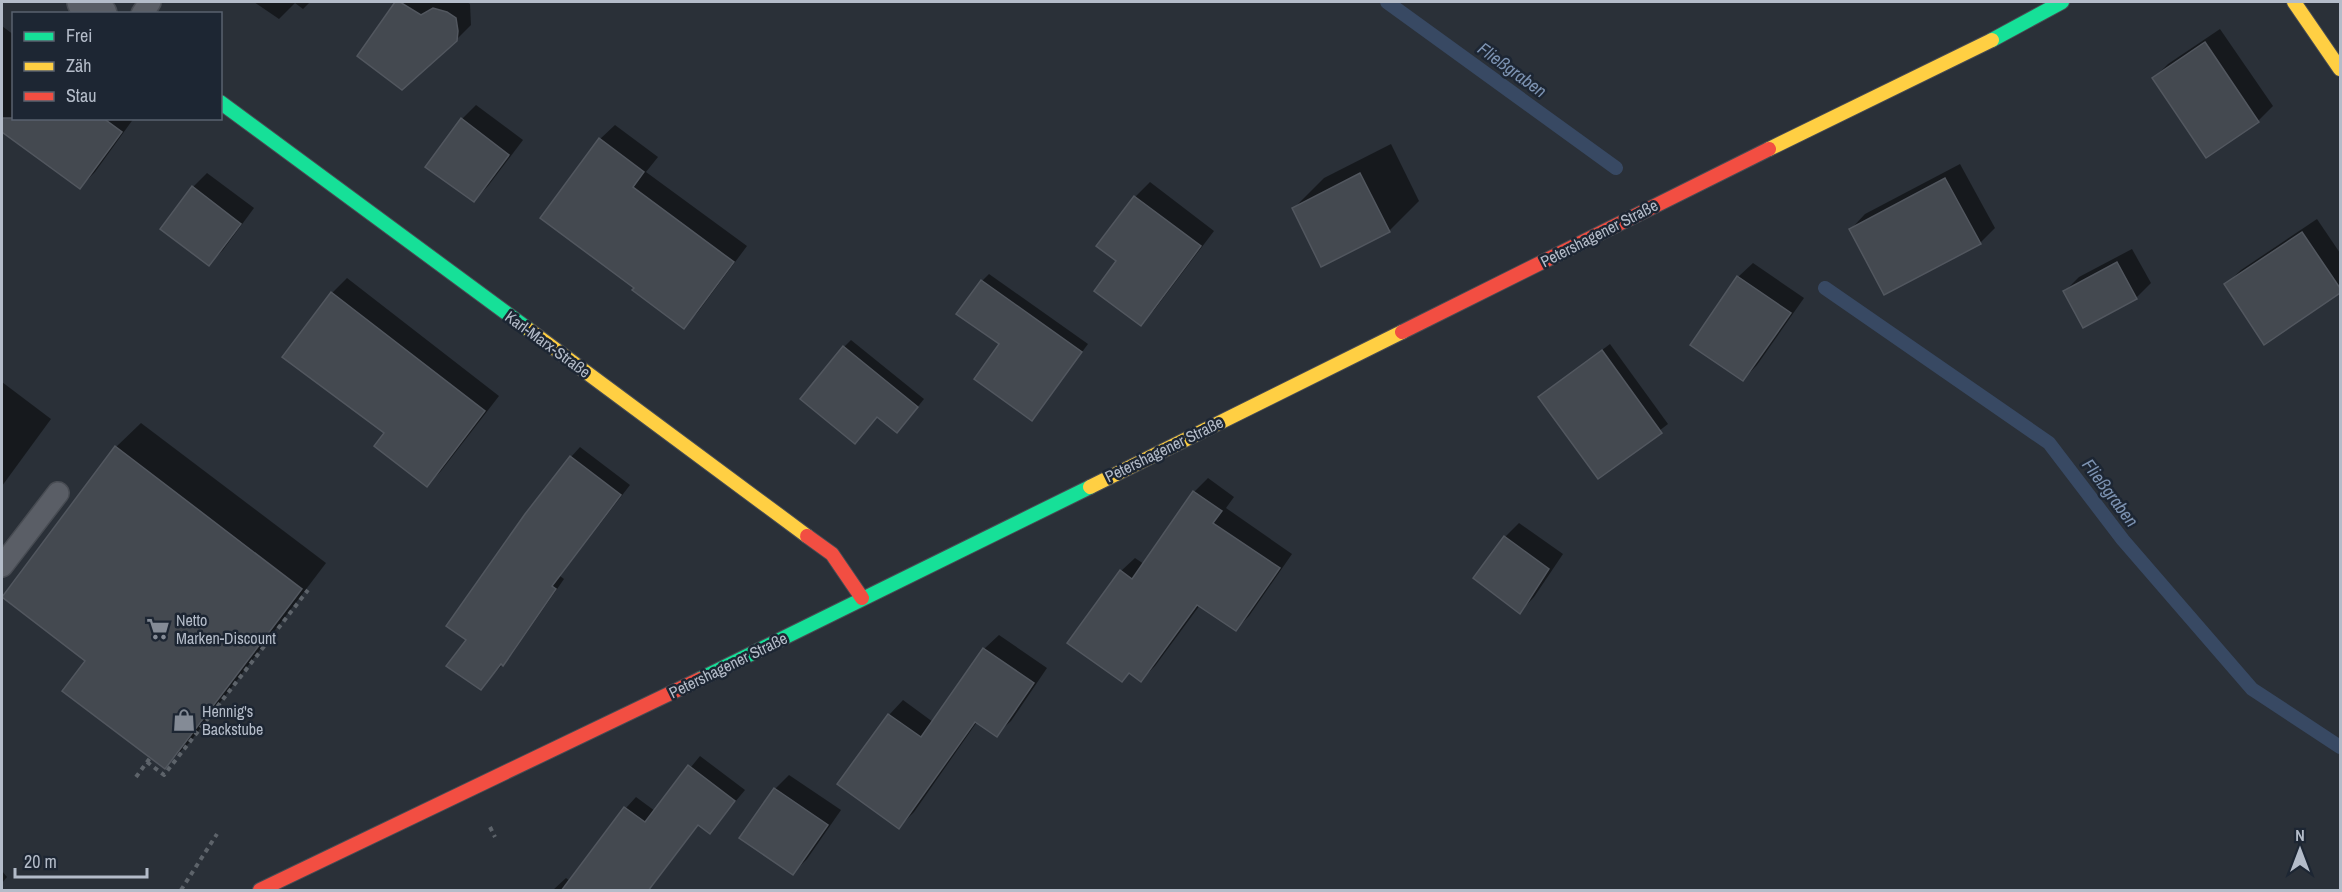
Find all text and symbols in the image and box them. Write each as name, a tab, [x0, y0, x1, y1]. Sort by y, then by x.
legend	[12, 12, 222, 120]
text: Frei	[66, 23, 92, 48]
water label: Fließgraben	[1473, 36, 1552, 103]
text: Zäh	[66, 53, 91, 78]
text: Stau	[66, 83, 96, 108]
street label: Petershagener Straße	[1536, 194, 1662, 272]
street label: Karl-Marx-Straße	[501, 306, 595, 382]
street label: Petershagener Straße	[1101, 411, 1227, 487]
water label: Fließgraben	[2076, 453, 2144, 532]
place label: Netto Marken-Discount	[176, 609, 276, 649]
supermarket icon: Netto Marken-Discount	[145, 616, 171, 642]
street label: Petershagener Straße	[665, 627, 791, 703]
place label: Hennig's Backstube	[202, 700, 263, 740]
shop icon: Hennig's Backstube	[171, 707, 197, 733]
north arrow	[2270, 820, 2330, 880]
text: N	[2295, 824, 2305, 846]
scale bar	[15, 841, 147, 879]
text: 20 m	[24, 849, 57, 874]

